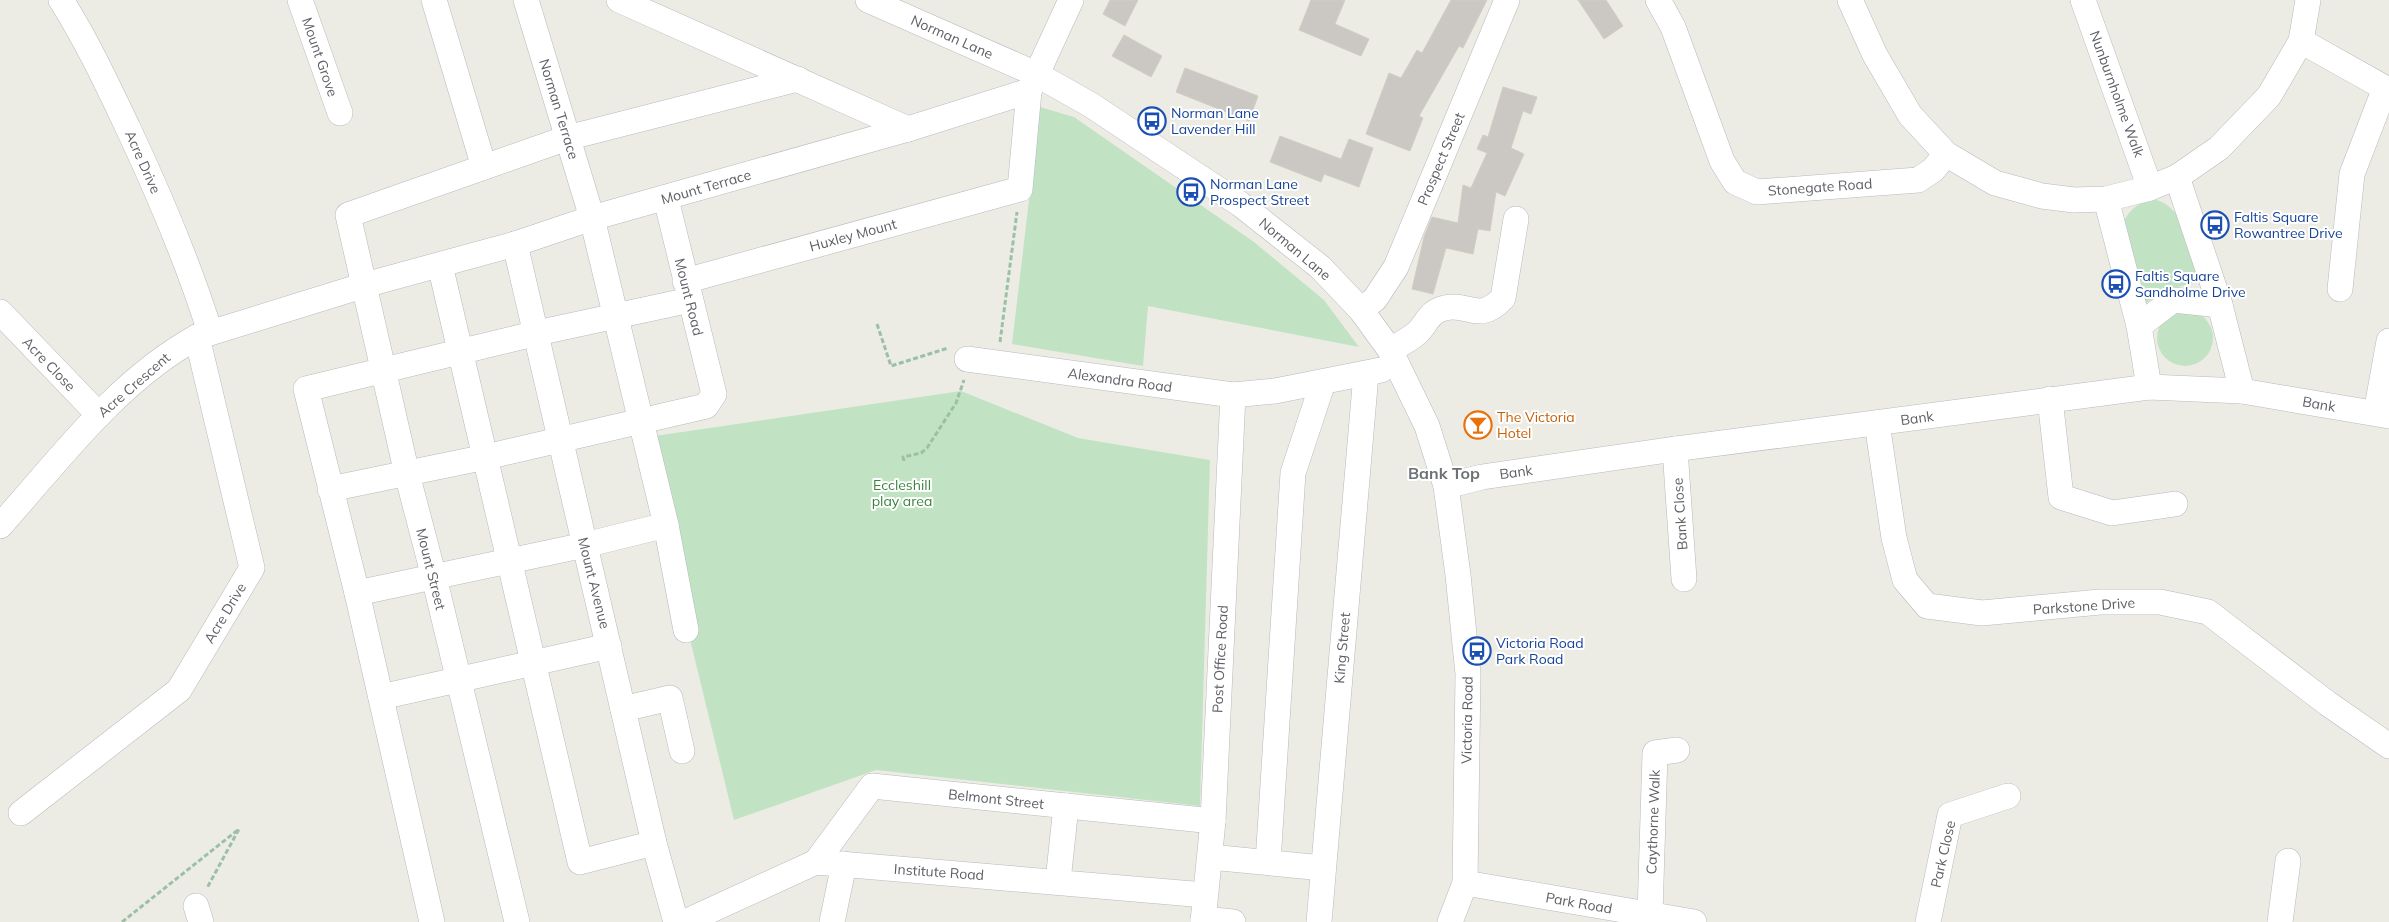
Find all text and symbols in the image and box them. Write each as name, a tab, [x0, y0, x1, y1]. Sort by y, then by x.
street label: Norman Lane	[908, 11, 996, 63]
street label: Mount Grove	[298, 15, 342, 99]
street label: Nunburnholme Walk	[2086, 28, 2149, 160]
street label: Norman Terrace	[535, 57, 583, 161]
place label: Norman Lane Lavender Hill	[1171, 104, 1259, 138]
bus stop icon: Norman Lane Lavender Hill	[1137, 106, 1167, 136]
street label: Prospect Street	[1413, 110, 1469, 208]
street label: Acre Drive	[121, 128, 165, 196]
street label: Mount Terrace	[659, 166, 753, 208]
street label: Stonegate Road	[1767, 174, 1873, 200]
place label: Norman Lane Prospect Street	[1210, 175, 1309, 209]
bus stop icon: Norman Lane Prospect Street	[1176, 177, 1206, 207]
place label: Faltis Square Rowantree Drive	[2234, 208, 2343, 242]
bus stop icon: Faltis Square Rowantree Drive	[2200, 210, 2230, 240]
street label: Norman Lane	[1256, 214, 1334, 284]
street label: Huxley Mount	[807, 215, 899, 255]
street label: Mount Road	[671, 256, 707, 338]
place label: Faltis Square Sandholme Drive	[2135, 267, 2246, 301]
bus stop icon: Faltis Square Sandholme Drive	[2101, 269, 2131, 299]
street label: Acre Close	[19, 333, 79, 395]
street label: Acre Crescent	[94, 349, 174, 421]
street label: Alexandra Road	[1067, 364, 1173, 396]
street label: Bank	[2301, 392, 2338, 416]
street label: Bank	[1899, 407, 1936, 429]
place label: The Victoria Hotel	[1497, 408, 1575, 442]
bar icon: The Victoria Hotel	[1463, 410, 1493, 440]
street label: Bank	[1498, 461, 1535, 483]
district label: Bank Top	[1408, 463, 1480, 483]
park label: Eccleshill play area	[872, 476, 932, 510]
street label: Bank Close	[1668, 477, 1692, 551]
street label: Mount Street	[412, 526, 450, 612]
street label: Mount Avenue	[574, 535, 614, 631]
street label: Acre Drive	[200, 580, 250, 646]
street label: Parkstone Drive	[2032, 593, 2136, 619]
street label: Post Office Road	[1208, 605, 1232, 713]
street label: King Street	[1330, 612, 1354, 684]
place label: Victoria Road Park Road	[1496, 634, 1584, 668]
bus stop icon: Victoria Road Park Road	[1462, 636, 1492, 666]
street label: Victoria Road	[1457, 676, 1477, 764]
street label: Caythorne Walk	[1642, 769, 1664, 875]
street label: Belmont Street	[947, 785, 1045, 813]
street label: Park Close	[1927, 819, 1959, 889]
street label: Institute Road	[893, 860, 985, 884]
street label: Park Road	[1544, 888, 1614, 918]

